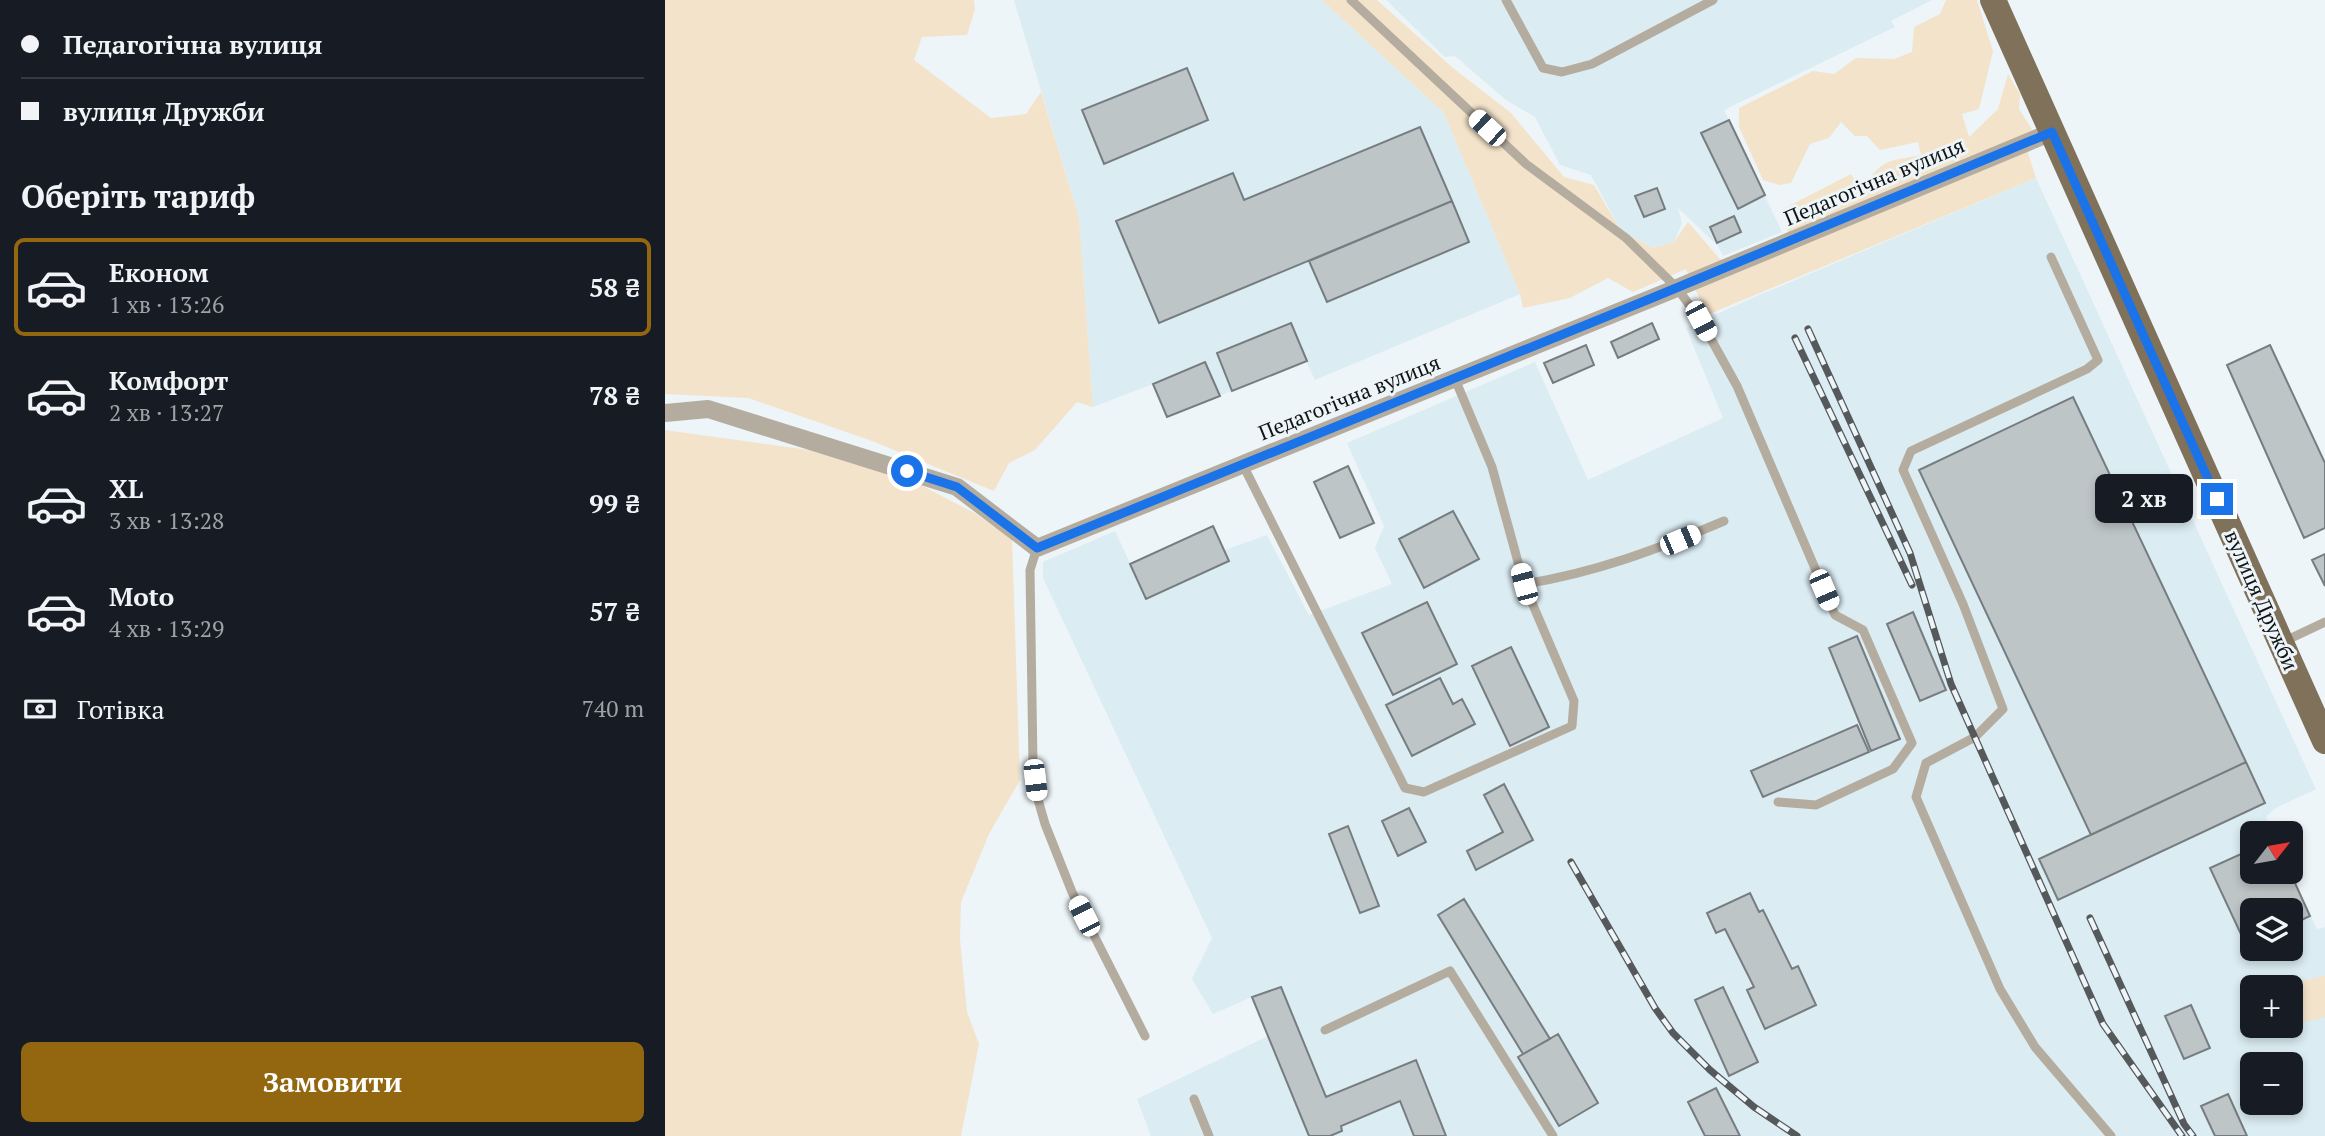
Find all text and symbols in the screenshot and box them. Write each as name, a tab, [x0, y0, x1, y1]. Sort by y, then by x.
text: Педагогічна вулиця	[63, 27, 322, 61]
text: вулиця Дружби	[63, 94, 265, 128]
car	[1465, 106, 1510, 150]
street label: Педагогічна вулиця	[1779, 130, 1969, 232]
text: Оберіть тариф	[21, 175, 255, 217]
text: Економ	[109, 255, 209, 289]
icon: car	[25, 256, 88, 319]
text: 58 ₴	[589, 270, 640, 304]
text: 1 хв · 13:26	[109, 289, 224, 320]
car	[1682, 298, 1721, 344]
street label: Педагогічна вулиця	[1254, 348, 1444, 446]
text: Комфорт	[109, 363, 228, 397]
icon: car	[25, 364, 88, 427]
text: 78 ₴	[589, 378, 640, 412]
text: 2 хв · 13:27	[109, 397, 224, 428]
route start	[891, 455, 923, 487]
text: XL	[109, 471, 143, 505]
icon: car	[25, 472, 88, 535]
callout: 2 хв	[2095, 475, 2193, 524]
text: 2 хв	[2121, 483, 2167, 514]
route end	[2201, 483, 2233, 515]
text: 99 ₴	[589, 486, 640, 520]
text: 3 хв · 13:28	[109, 505, 224, 536]
car	[1657, 522, 1704, 558]
street label: вулиця Дружби	[2219, 526, 2305, 675]
car	[1509, 561, 1540, 607]
car	[1807, 567, 1842, 613]
text: Moto	[109, 579, 174, 613]
icon: car	[25, 580, 88, 643]
text: 57 ₴	[589, 594, 640, 628]
text: 4 хв · 13:29	[109, 613, 224, 644]
icon: cash	[21, 690, 59, 728]
text: Готівка	[77, 692, 165, 726]
text: 740 m	[582, 693, 644, 724]
car	[1023, 758, 1048, 802]
north arrow	[2240, 821, 2303, 884]
map controls	[2240, 821, 2303, 1115]
car	[1066, 893, 1103, 939]
button: layers	[2240, 898, 2303, 961]
button: +	[2240, 975, 2303, 1038]
button: Замовити	[21, 1042, 644, 1122]
button: −	[2240, 1052, 2303, 1115]

